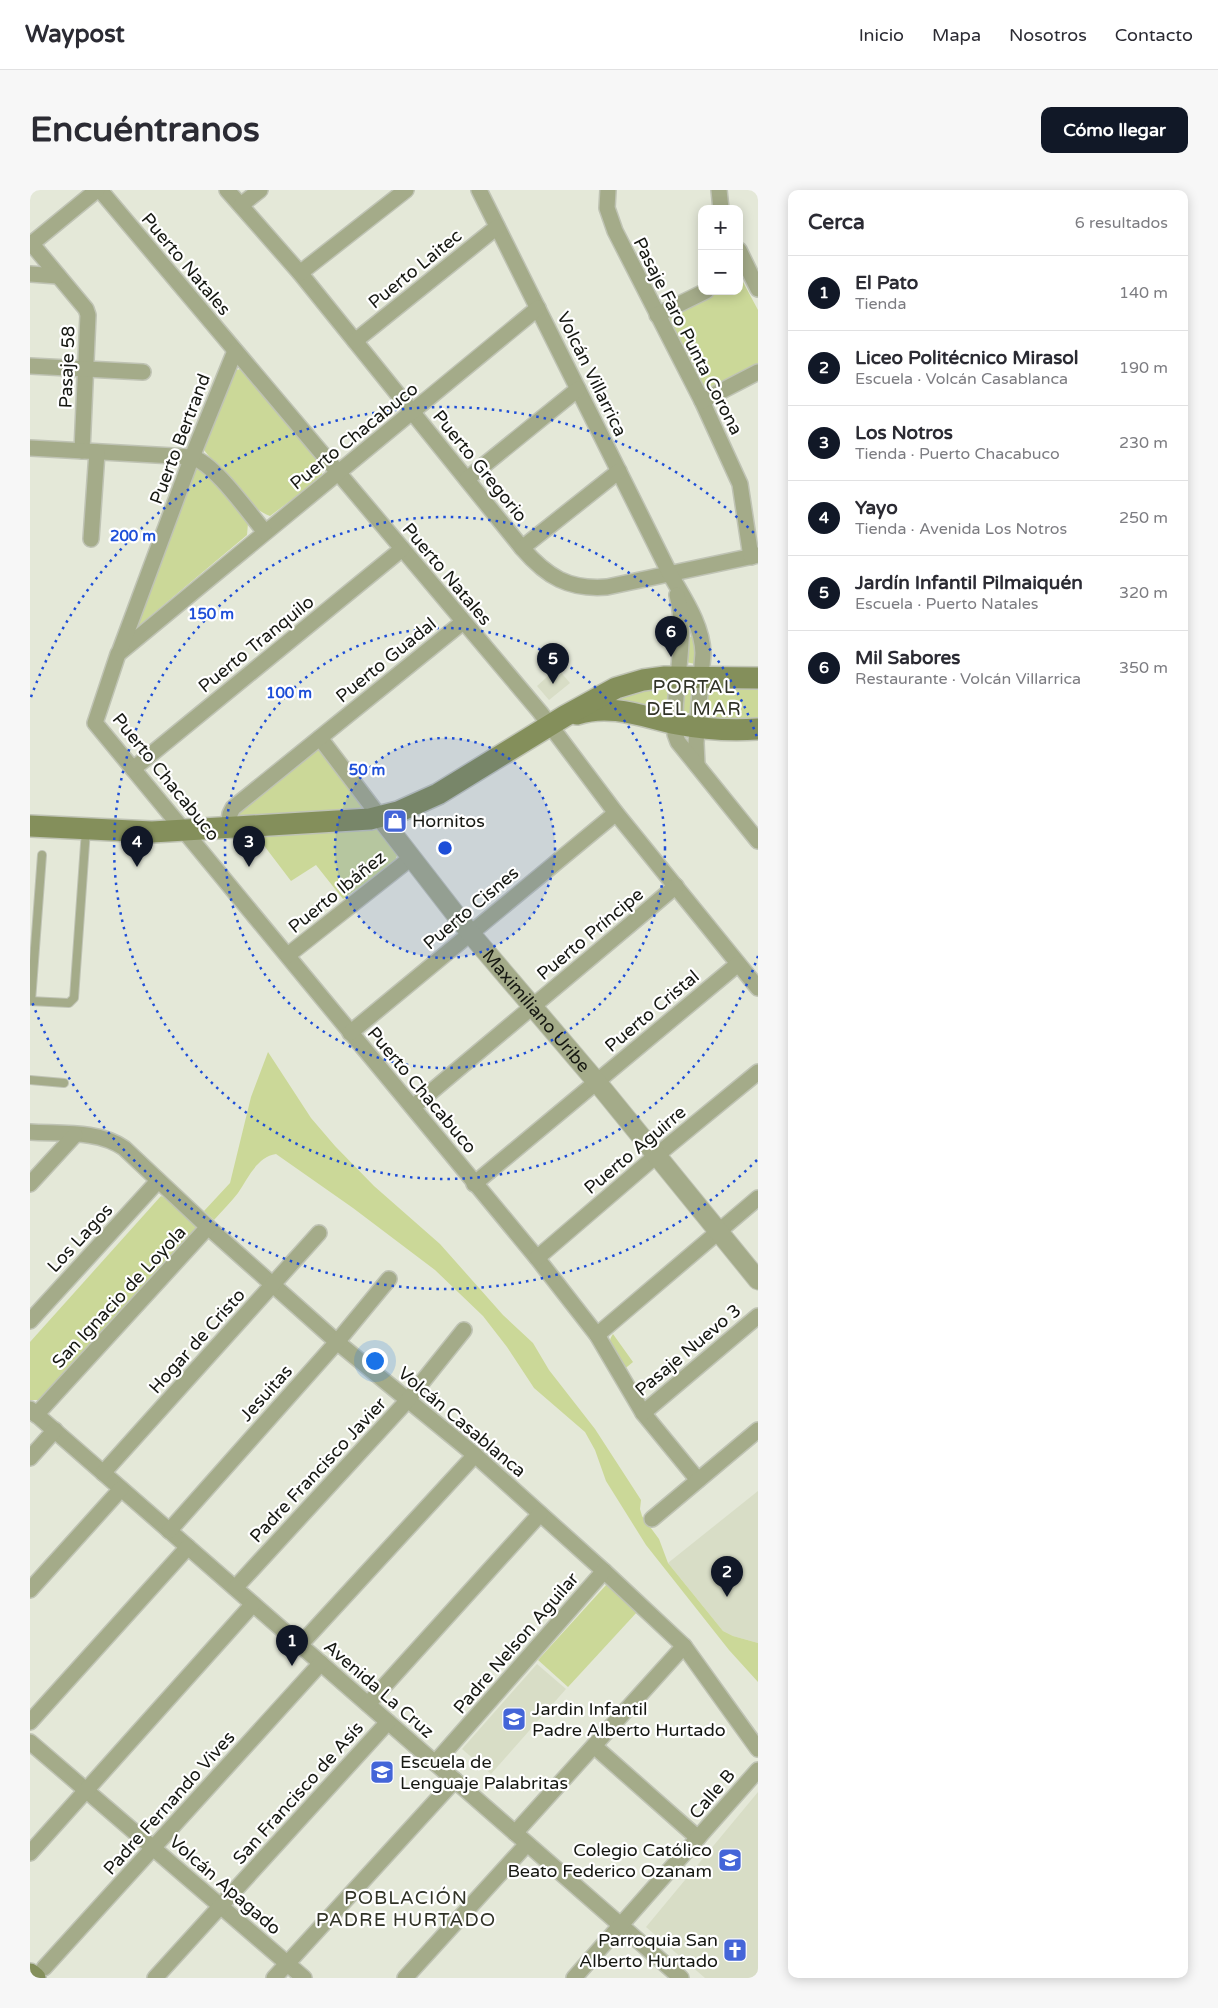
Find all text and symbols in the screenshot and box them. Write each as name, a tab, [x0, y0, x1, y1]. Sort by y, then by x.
text: Waypost	[25, 20, 125, 49]
text: Inicio	[859, 24, 904, 46]
text: Mapa	[932, 24, 981, 46]
text: Nosotros	[1009, 24, 1087, 46]
text: Contacto	[1115, 24, 1193, 46]
button: Cómo llegar	[1041, 107, 1188, 153]
text: Encuéntranos	[30, 109, 260, 151]
map controls	[698, 205, 743, 295]
button: +	[698, 205, 743, 250]
street label: Puerto Natales	[137, 208, 235, 320]
text: Cerca	[808, 210, 865, 235]
text: 6 resultados	[1075, 213, 1168, 233]
street label: Puerto Laitec	[364, 225, 466, 313]
street label: Pasaje Faro Punta Corona	[628, 233, 748, 439]
button: −	[698, 250, 743, 295]
text: El Pato	[855, 272, 918, 294]
text: 1	[819, 283, 829, 303]
text: 140 m	[1119, 283, 1168, 303]
text: Tienda	[855, 294, 906, 314]
street label: Volcán Villarrica	[552, 308, 632, 440]
street label: Pasaje 58	[55, 325, 79, 409]
text: Liceo Politécnico Mirasol	[855, 347, 1079, 369]
text: 2	[819, 358, 829, 378]
text: 190 m	[1119, 358, 1168, 378]
text: Escuela · Volcán Casablanca	[855, 369, 1068, 389]
street label: Puerto Bertrand	[145, 371, 215, 507]
street label: Puerto Chacabuco	[285, 378, 423, 494]
street label: Puerto Gregorio	[428, 406, 532, 526]
text: Los Notros	[855, 422, 953, 444]
text: 3	[819, 433, 829, 453]
text: 230 m	[1119, 433, 1168, 453]
text: Tienda · Puerto Chacabuco	[855, 444, 1060, 464]
text: Yayo	[855, 497, 898, 519]
text: 4	[819, 508, 829, 528]
text: 250 m	[1119, 508, 1168, 528]
street label: Puerto Natales	[398, 518, 496, 630]
text: Tienda · Avenida Los Notros	[855, 519, 1067, 539]
text: 200 m	[110, 527, 156, 545]
text: Jardín Infantil Pilmaiquén	[855, 572, 1083, 594]
text: 5	[819, 583, 829, 603]
text: 320 m	[1119, 583, 1168, 603]
street label: Puerto Tranquilo	[194, 591, 318, 697]
text: Escuela · Puerto Natales	[855, 594, 1039, 614]
text: 150 m	[188, 605, 234, 623]
street label: Puerto Guadal	[331, 613, 441, 707]
pin: 6	[655, 616, 687, 657]
pin: 5	[537, 643, 569, 684]
text: Mil Sabores	[855, 647, 960, 669]
text: 6	[819, 658, 829, 678]
text: 350 m	[1119, 658, 1168, 678]
text: Restaurante · Volcán Villarrica	[855, 669, 1081, 689]
district label: PORTAL DEL MAR	[646, 676, 742, 720]
text: 100 m	[266, 684, 312, 702]
street label: Puerto Chacabuco	[108, 708, 224, 846]
text: 50 m	[349, 761, 385, 779]
shop icon: Hornitos	[382, 808, 408, 834]
place label: Hornitos	[412, 810, 485, 832]
pin: 4	[121, 826, 153, 867]
pin: 3	[233, 826, 265, 867]
centre of rings	[436, 839, 454, 857]
street label: Puerto Ibáñez	[284, 846, 390, 938]
street label: Puerto Cisnes	[419, 862, 523, 954]
street label: Puerto Príncipe	[532, 883, 648, 985]
street label: Maximiliano Uribe	[478, 945, 595, 1077]
street label: Puerto Cristal	[600, 965, 704, 1057]
street label: Puerto Chacabuco	[363, 1022, 481, 1158]
street label: Puerto Aguirre	[580, 1101, 690, 1199]
street label: Los Lagos	[43, 1199, 117, 1277]
street label: San Ignacio de Loyola	[47, 1221, 191, 1373]
street label: Hogar de Cristo	[144, 1284, 250, 1398]
street label: Pasaje Nuevo 3	[631, 1299, 745, 1401]
your location	[362, 1348, 388, 1374]
street label: Jesuitas	[235, 1360, 297, 1426]
street label: Volcán Casablanca	[394, 1362, 530, 1482]
street label: Padre Francisco Javier	[245, 1393, 391, 1547]
pin: 2	[711, 1556, 743, 1597]
street label: Padre Nelson Aguilar	[449, 1568, 583, 1718]
pin: 1	[276, 1625, 308, 1666]
street label: Avenida La Cruz	[320, 1635, 438, 1743]
place label: Jardin Infantil Padre Alberto Hurtado	[532, 1698, 726, 1741]
school or university icon: Jardin Infantil Padre Alberto Hurtado	[501, 1706, 527, 1732]
street label: San Francisco de Asís	[228, 1717, 368, 1869]
street label: Padre Fernando Vives	[99, 1727, 239, 1879]
place label: Escuela de Lenguaje Palabritas	[400, 1751, 568, 1794]
school or university icon: Escuela de Lenguaje Palabritas	[369, 1759, 395, 1785]
street label: Calle B	[684, 1765, 740, 1823]
street label: Volcán Apagado	[165, 1830, 285, 1940]
place label: Colegio Católico Beato Federico Ozanam	[507, 1839, 712, 1882]
school or university icon: Colegio Católico Beato Federico Ozanam	[717, 1847, 743, 1873]
district label: POBLACIÓN PADRE HURTADO	[316, 1886, 496, 1931]
place label: Parroquia San Alberto Hurtado	[579, 1929, 718, 1972]
church icon: Parroquia San Alberto Hurtado	[722, 1937, 748, 1963]

